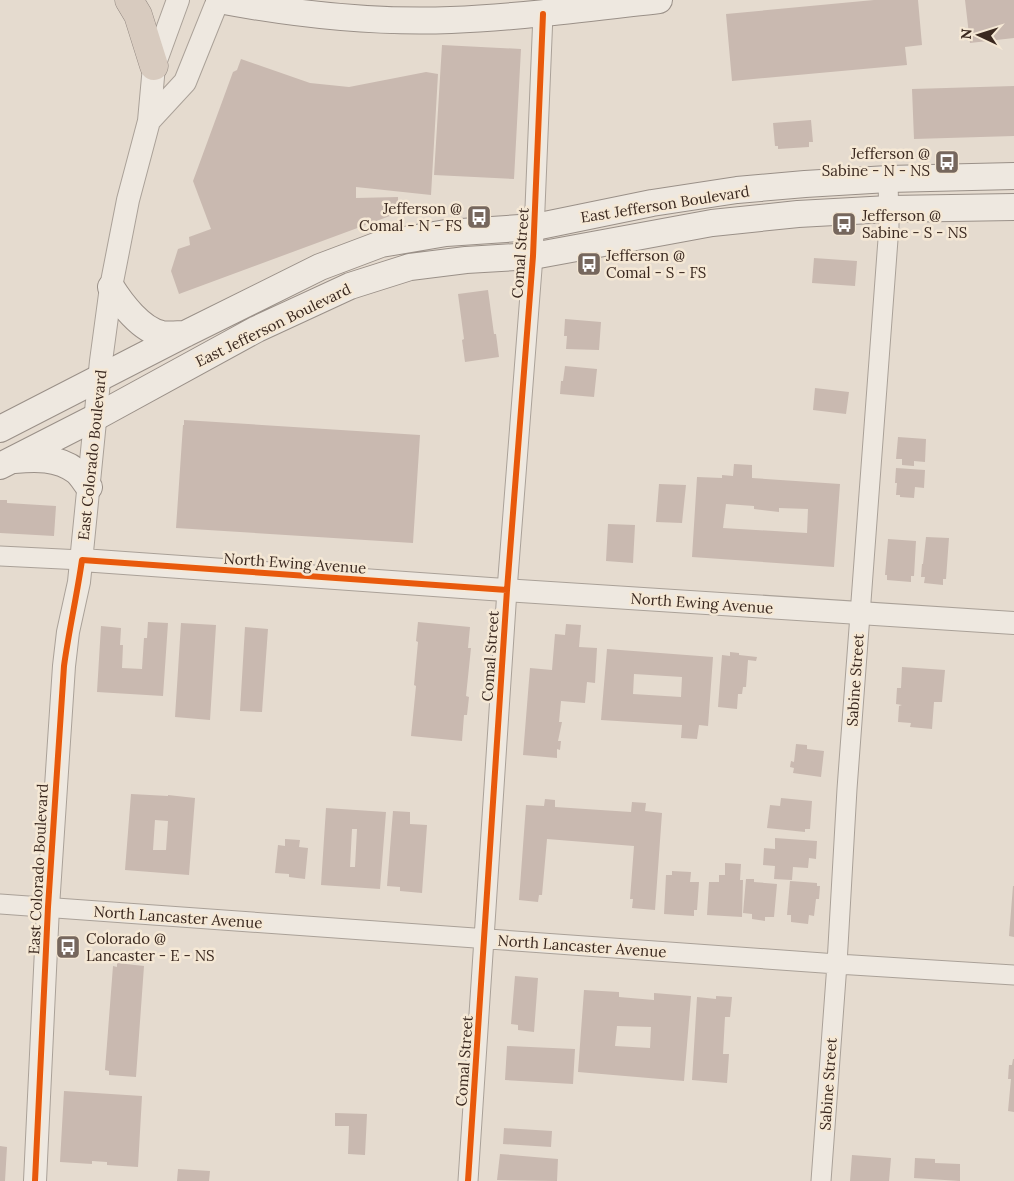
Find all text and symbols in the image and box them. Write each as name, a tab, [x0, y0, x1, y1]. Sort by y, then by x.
north arrow	[954, 10, 1004, 60]
text: N	[957, 28, 975, 40]
place label: Jefferson @ Sabine - N - NS	[822, 144, 930, 180]
bus stop icon: Jefferson @ Sabine - N - NS	[934, 149, 960, 175]
street label: East Jefferson Boulevard	[579, 181, 751, 227]
place label: Jefferson @ Comal - N - FS	[359, 199, 462, 235]
bus stop icon: Jefferson @ Comal - N - FS	[466, 204, 492, 230]
place label: Jefferson @ Sabine - S - NS	[861, 206, 967, 242]
street label: Comal Street	[507, 207, 533, 299]
bus stop icon: Jefferson @ Sabine - S - NS	[831, 211, 857, 237]
place label: Jefferson @ Comal - S - FS	[605, 246, 706, 282]
bus stop icon: Jefferson @ Comal - S - FS	[576, 251, 602, 277]
street label: East Jefferson Boulevard	[192, 279, 354, 371]
street label: East Colorado Boulevard	[74, 369, 110, 541]
street label: North Ewing Avenue	[223, 549, 367, 577]
street label: North Ewing Avenue	[630, 589, 774, 617]
street label: Comal Street	[477, 610, 503, 702]
street label: Sabine Street	[842, 633, 868, 727]
street label: East Colorado Boulevard	[24, 783, 52, 955]
street label: North Lancaster Avenue	[93, 902, 263, 932]
place label: Colorado @ Lancaster - E - NS	[86, 929, 215, 965]
street label: North Lancaster Avenue	[497, 931, 667, 961]
bus stop icon: Colorado @ Lancaster - E - NS	[55, 934, 81, 960]
street label: Comal Street	[451, 1015, 477, 1107]
street label: Sabine Street	[815, 1037, 841, 1131]

